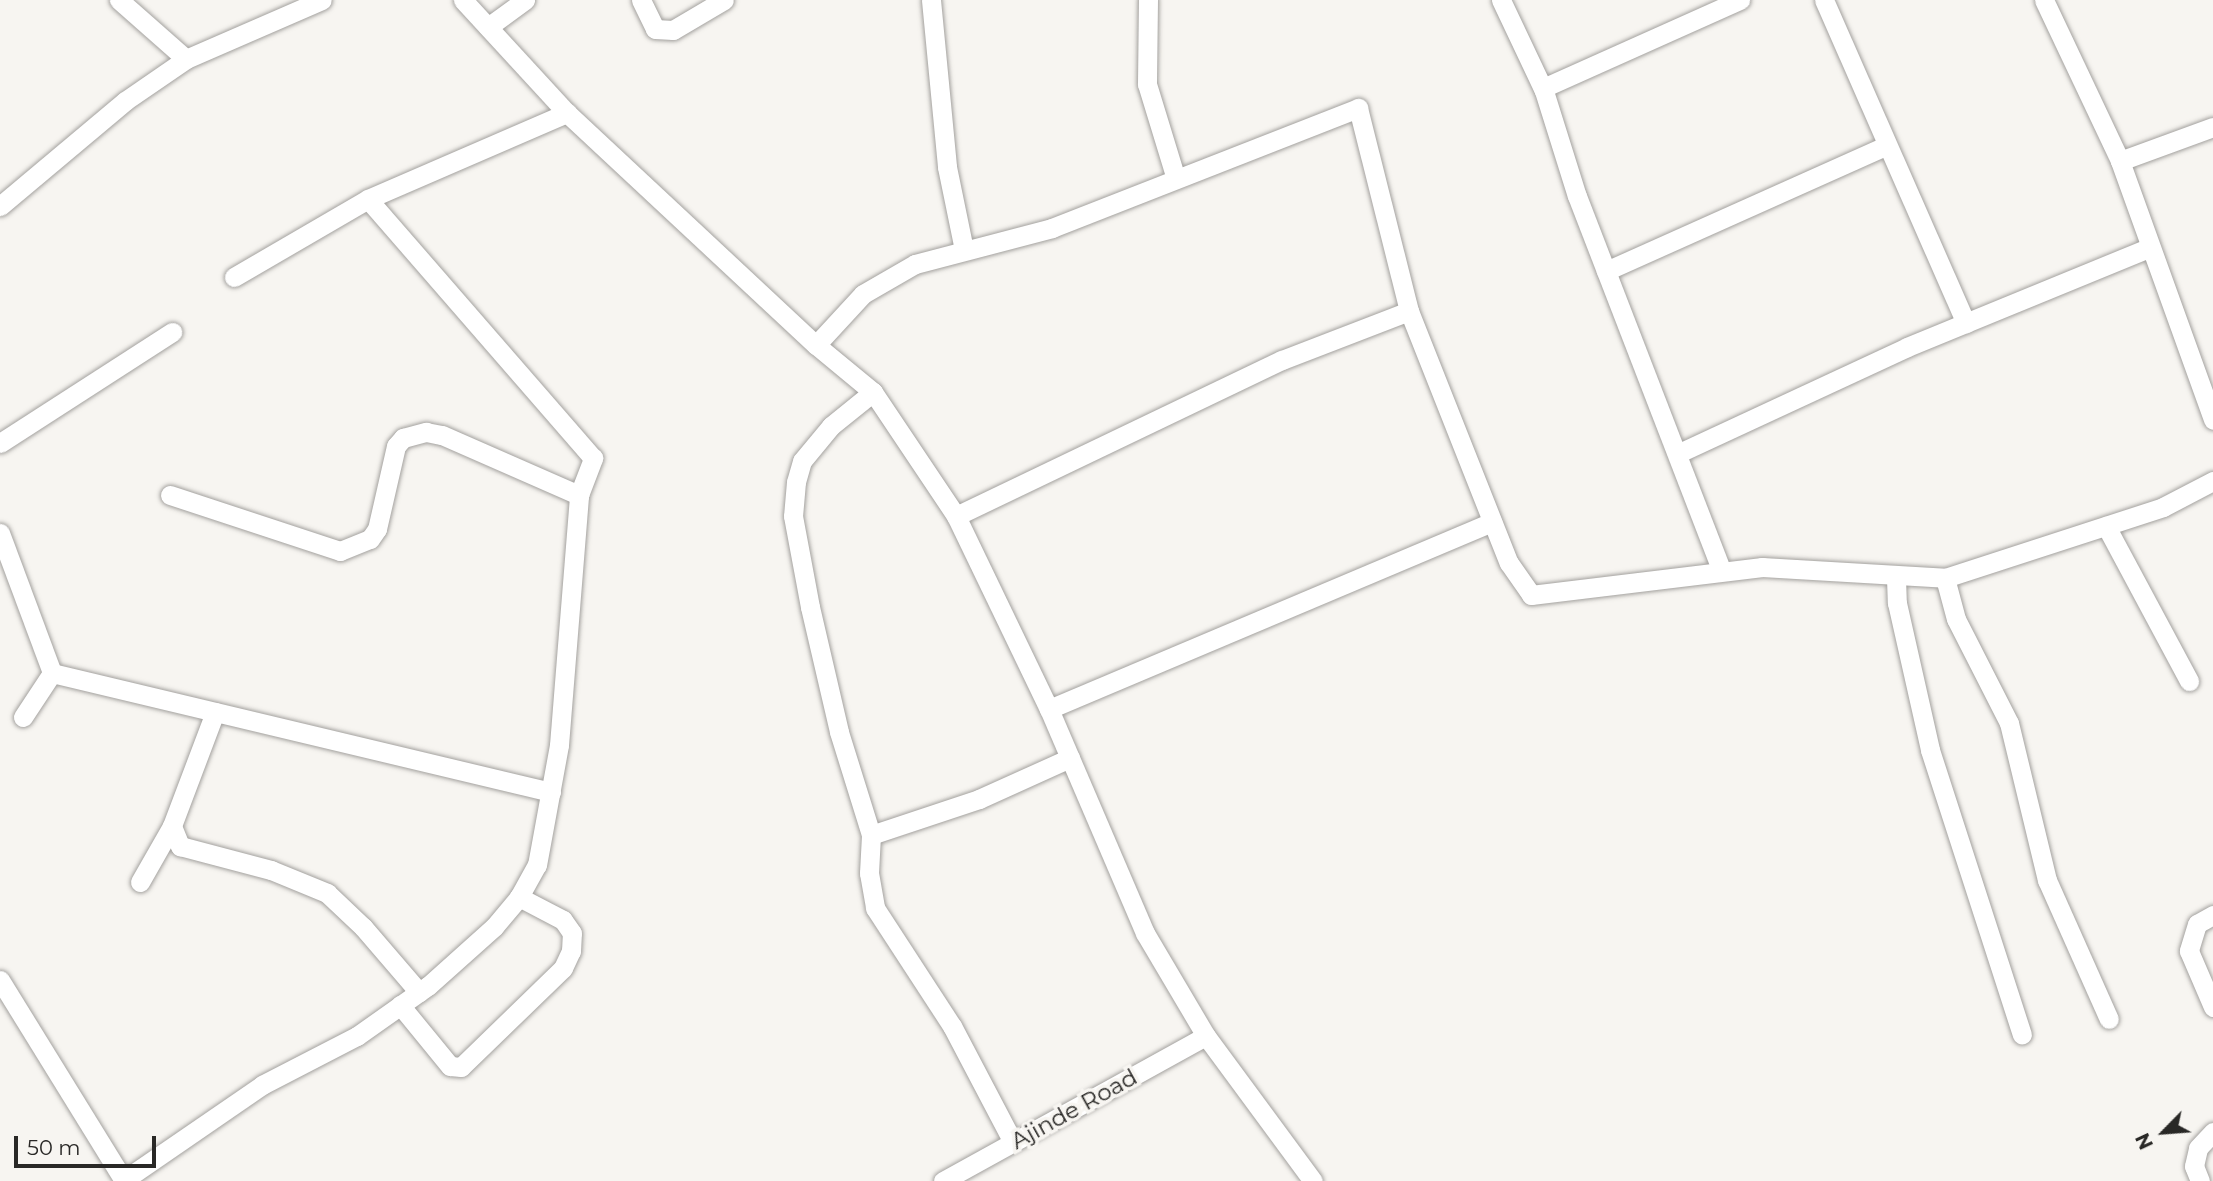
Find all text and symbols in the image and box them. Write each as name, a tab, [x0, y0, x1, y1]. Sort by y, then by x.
street label: Ajinde Road	[1006, 1063, 1142, 1155]
north arrow	[2129, 1097, 2199, 1167]
scale bar	[18, 1122, 159, 1166]
text: N	[2131, 1129, 2158, 1153]
text: 50 m	[27, 1135, 81, 1160]

